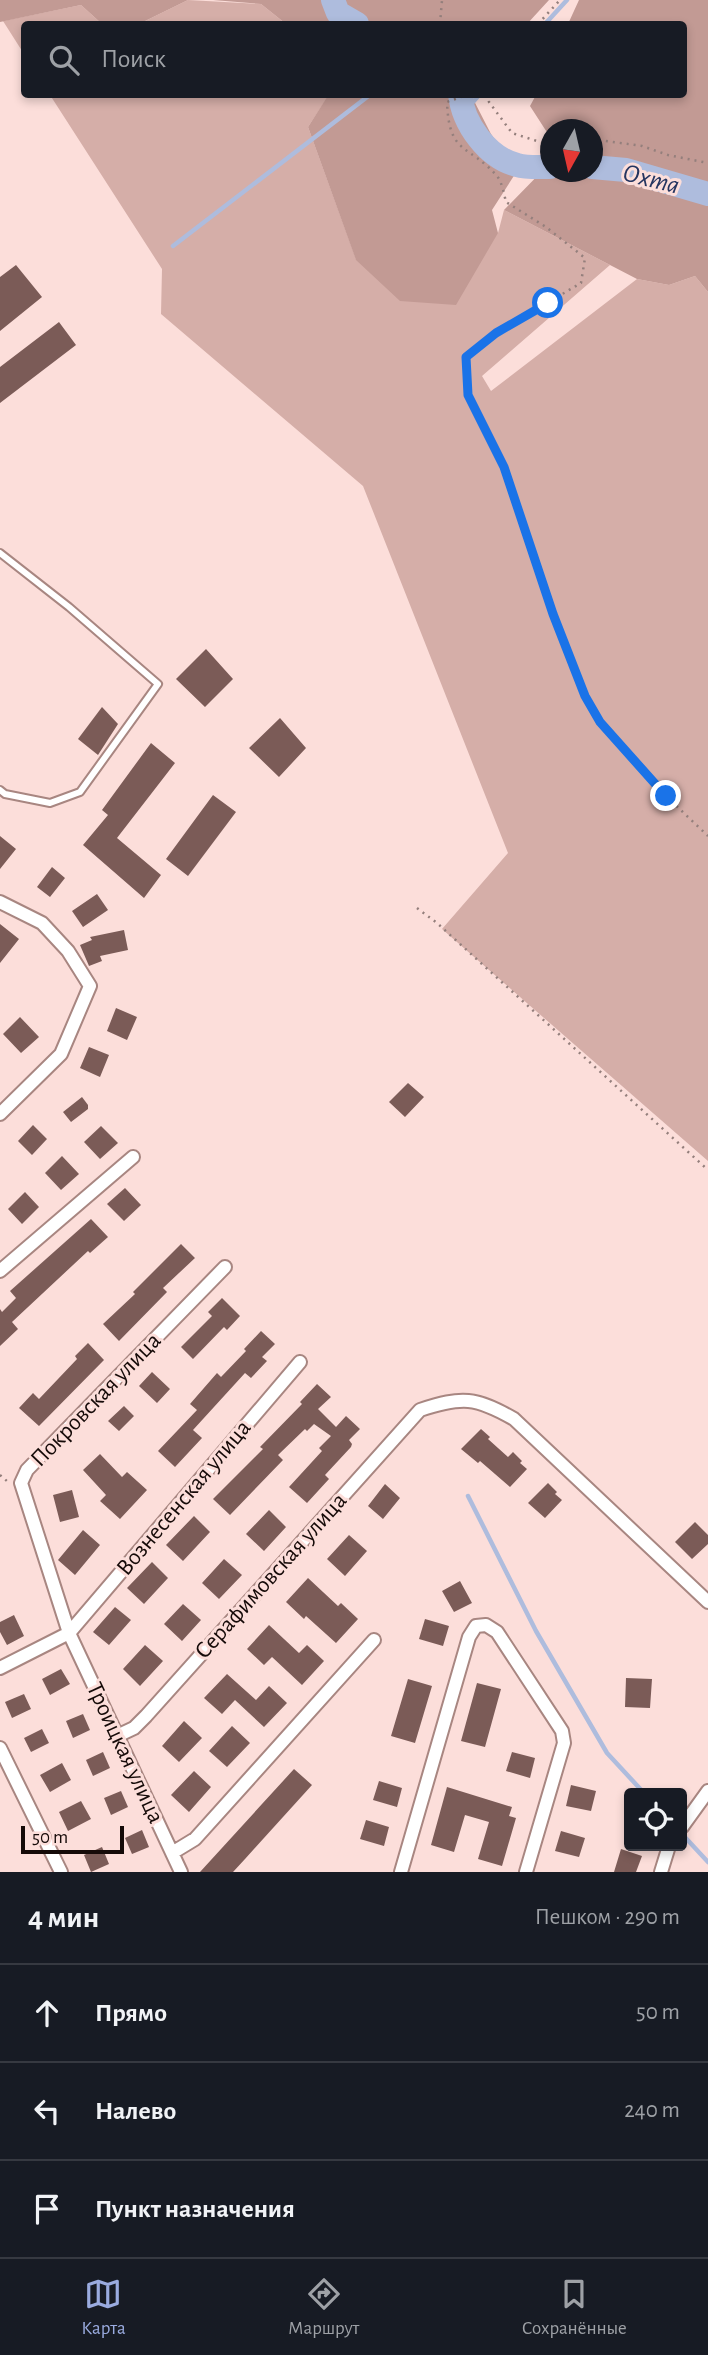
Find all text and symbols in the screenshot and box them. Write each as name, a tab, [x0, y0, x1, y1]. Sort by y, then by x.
search box	[21, 21, 687, 98]
icon: search	[45, 41, 83, 79]
text: Поиск	[101, 46, 166, 72]
north arrow	[540, 119, 603, 182]
water label: Охта	[620, 159, 682, 199]
route start	[532, 287, 563, 318]
route end	[650, 780, 681, 811]
street label: Покровская улица	[26, 1329, 166, 1471]
street label: Вознесенская улица	[112, 1416, 256, 1580]
street label: Серафимовская улица	[190, 1488, 352, 1664]
street label: Троицкая улица	[82, 1679, 168, 1827]
map controls	[624, 1788, 687, 1851]
button: locate	[624, 1788, 687, 1851]
scale bar	[21, 1823, 124, 1855]
text: 50 m	[32, 1828, 68, 1847]
text: 4 мин	[28, 1903, 99, 1933]
text: Пешком · 290 m	[535, 1906, 680, 1929]
icon: ahead	[28, 1994, 66, 2032]
text: Прямо	[95, 2000, 167, 2026]
text: 50 m	[636, 2001, 680, 2024]
icon: left	[28, 2092, 66, 2130]
text: Налево	[95, 2098, 176, 2124]
text: 240 m	[624, 2099, 680, 2122]
icon: arrive	[28, 2190, 66, 2228]
text: Пункт назначения	[95, 2196, 295, 2222]
tab: Карта	[81, 2275, 126, 2340]
tab: Маршрут	[288, 2275, 359, 2340]
tab: Сохранённые	[522, 2275, 627, 2340]

